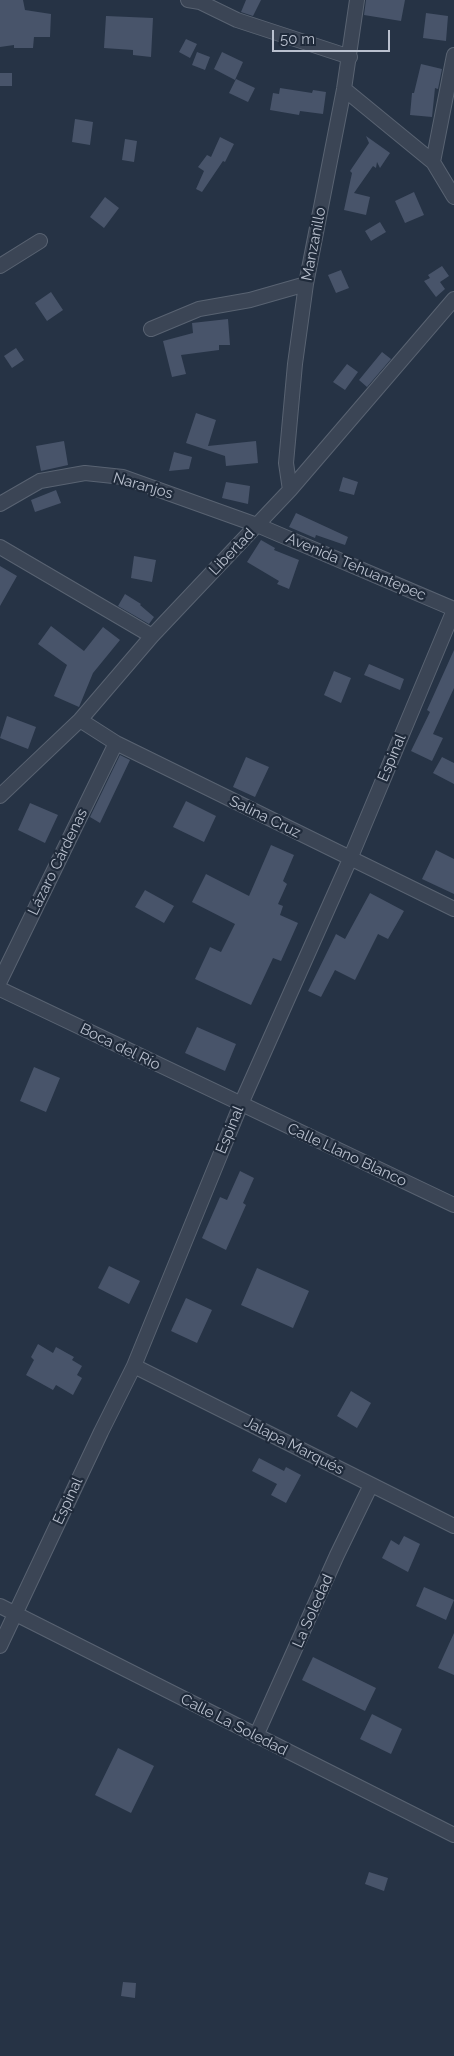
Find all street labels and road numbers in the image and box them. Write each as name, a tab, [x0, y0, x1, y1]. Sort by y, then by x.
street label: Manzanillo	[298, 206, 330, 282]
street label: Naranjos	[111, 469, 175, 503]
street label: Libertad	[205, 525, 259, 579]
street label: Avenida Tehuantepec	[283, 529, 429, 605]
street label: Espinal	[374, 732, 410, 784]
street label: Salina Cruz	[226, 792, 304, 842]
street label: Lázaro Cárdenas	[24, 806, 92, 918]
street label: Boca del Río	[77, 1020, 163, 1074]
street label: Espinal	[212, 1104, 248, 1156]
street label: Calle Llano Blanco	[284, 1119, 410, 1191]
street label: Jalapa Marqués	[241, 1413, 347, 1479]
street label: Espinal	[49, 1475, 87, 1527]
street label: La Soledad	[289, 1571, 337, 1651]
street label: Calle La Soledad	[177, 1690, 291, 1760]

